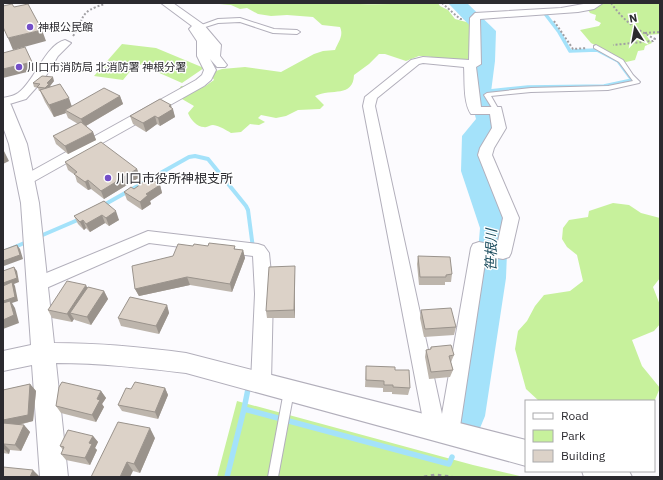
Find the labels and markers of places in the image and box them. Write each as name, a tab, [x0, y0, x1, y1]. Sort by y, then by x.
place label: 神根公民館	[38, 20, 93, 34]
marker: 神根公民館	[25, 22, 35, 32]
place label: 川口市消防局 北消防署 神根分署	[27, 60, 186, 74]
marker: 川口市消防局 北消防署 神根分署	[14, 62, 24, 72]
place label: 川口市役所神根支所	[116, 170, 233, 187]
marker: 川口市役所神根支所	[103, 173, 113, 183]

